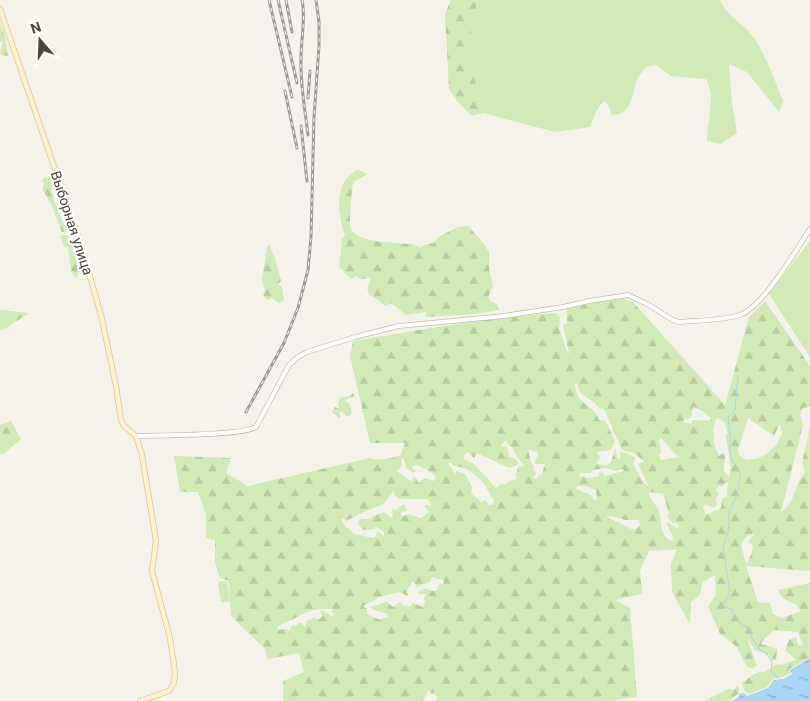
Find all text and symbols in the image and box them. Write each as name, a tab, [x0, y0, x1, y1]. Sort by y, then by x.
north arrow	[15, 15, 65, 65]
text: N	[28, 19, 43, 37]
street label: Выборная улица	[48, 169, 96, 277]

